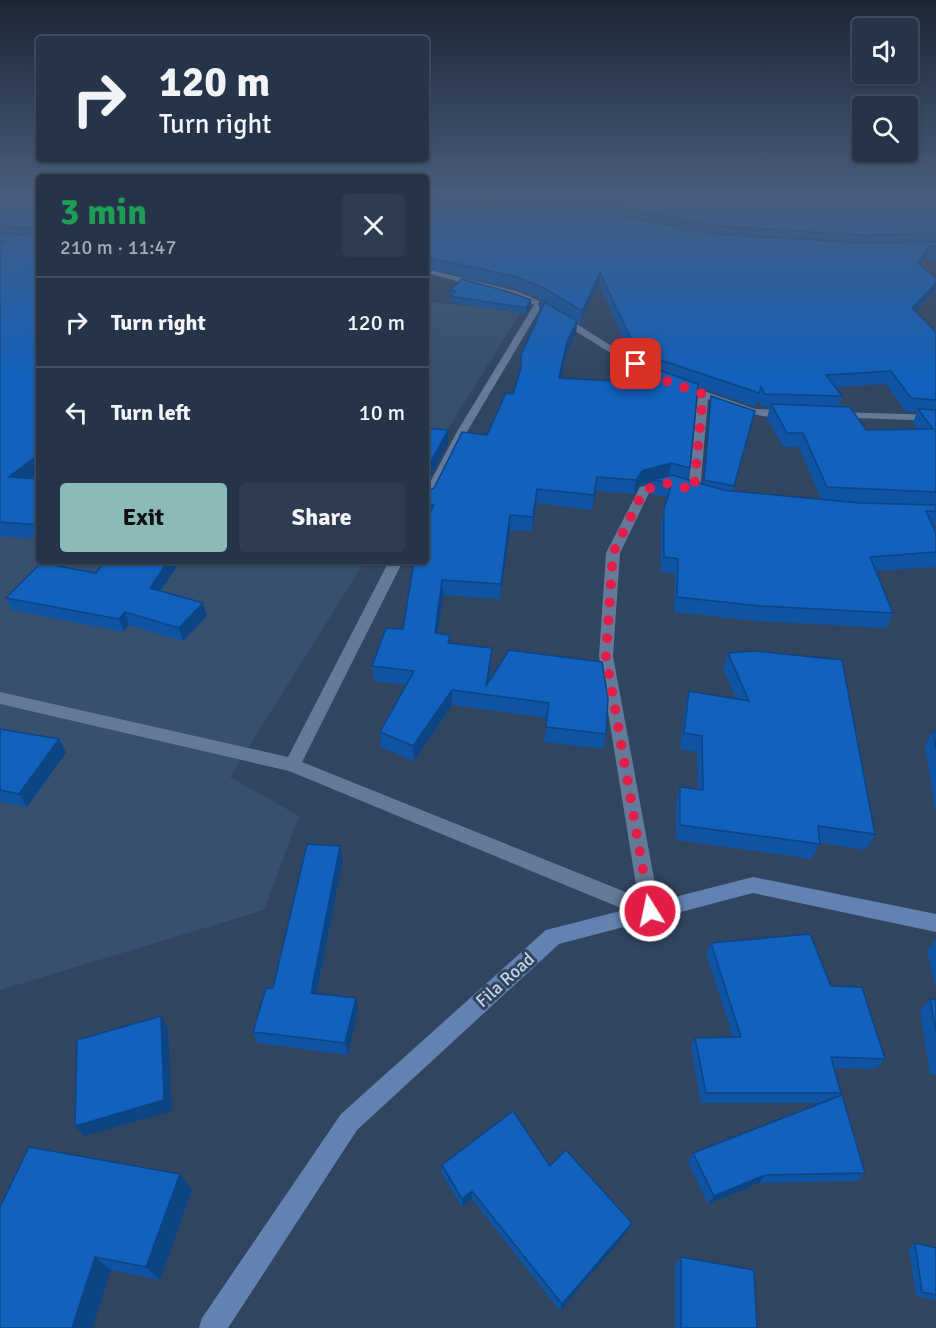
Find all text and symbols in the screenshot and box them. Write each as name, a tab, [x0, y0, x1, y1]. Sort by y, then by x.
map controls	[852, 18, 918, 162]
button: sound	[852, 18, 918, 84]
text: 120 m	[159, 57, 270, 108]
icon: right	[60, 60, 138, 138]
button: search	[852, 96, 918, 162]
text: Turn right	[159, 108, 272, 141]
text: 3 min	[60, 190, 147, 235]
button: close	[342, 194, 405, 257]
text: 210 m · 11:47	[60, 235, 176, 260]
icon: right	[60, 306, 93, 339]
text: Turn right	[111, 309, 206, 336]
text: 120 m	[347, 309, 405, 336]
pin	[610, 338, 661, 389]
icon: arrive	[619, 347, 652, 380]
icon: left	[60, 396, 93, 429]
text: Turn left	[111, 399, 191, 426]
text: 10 m	[359, 399, 405, 426]
button: Exit	[60, 483, 227, 552]
button: Share	[239, 483, 405, 552]
position arrow	[618, 879, 682, 943]
street label: Fila Road	[471, 948, 539, 1012]

